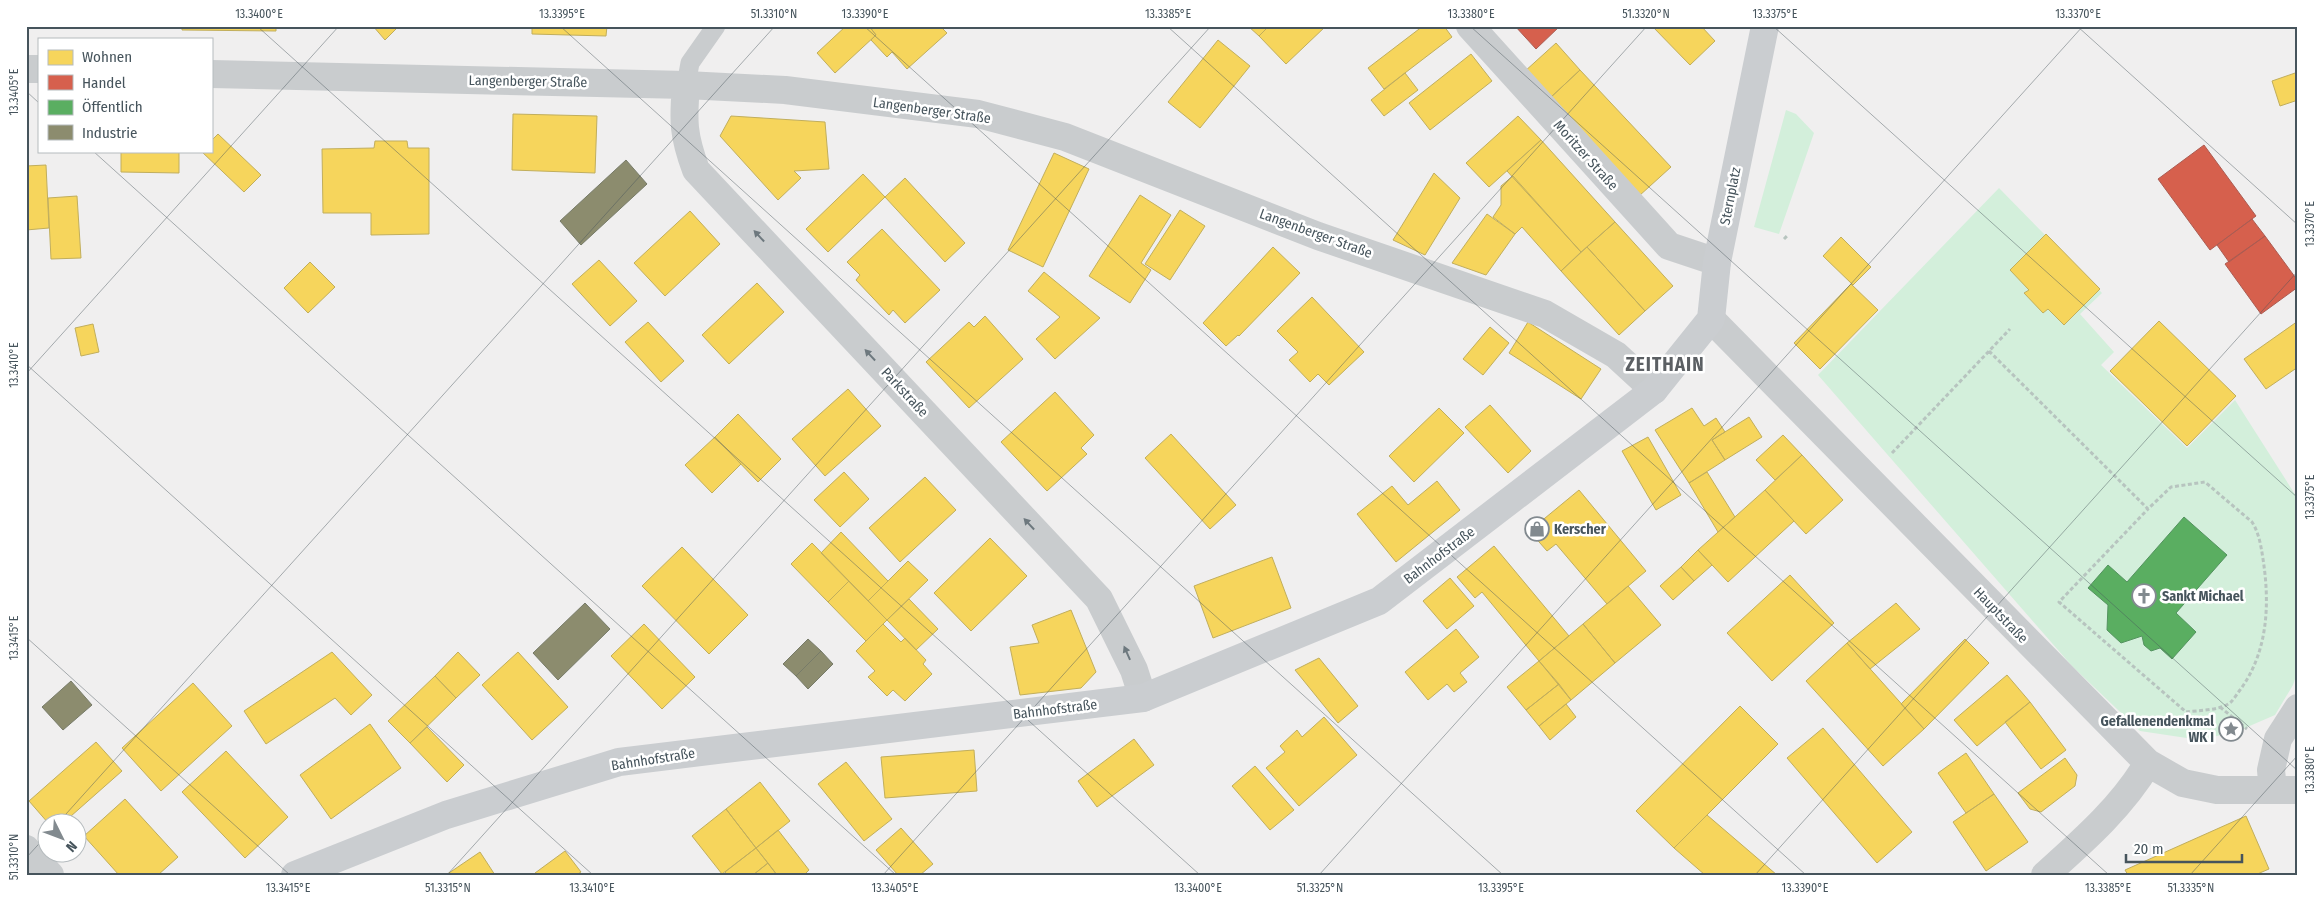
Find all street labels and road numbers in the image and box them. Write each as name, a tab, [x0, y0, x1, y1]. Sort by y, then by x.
street label: Langenberger Straße	[468, 72, 588, 91]
street label: Langenberger Straße	[872, 94, 992, 127]
street label: Moritzer Straße	[1550, 117, 1621, 194]
street label: Sternplatz	[1717, 165, 1745, 226]
street label: Langenberger Straße	[1257, 205, 1375, 262]
street label: Parkstraße	[878, 364, 932, 421]
street label: Bahnhofstraße	[1400, 523, 1478, 588]
street label: Hauptstraße	[1970, 584, 2031, 647]
street label: Bahnhofstraße	[1012, 696, 1098, 723]
street label: Bahnhofstraße	[610, 744, 696, 775]

